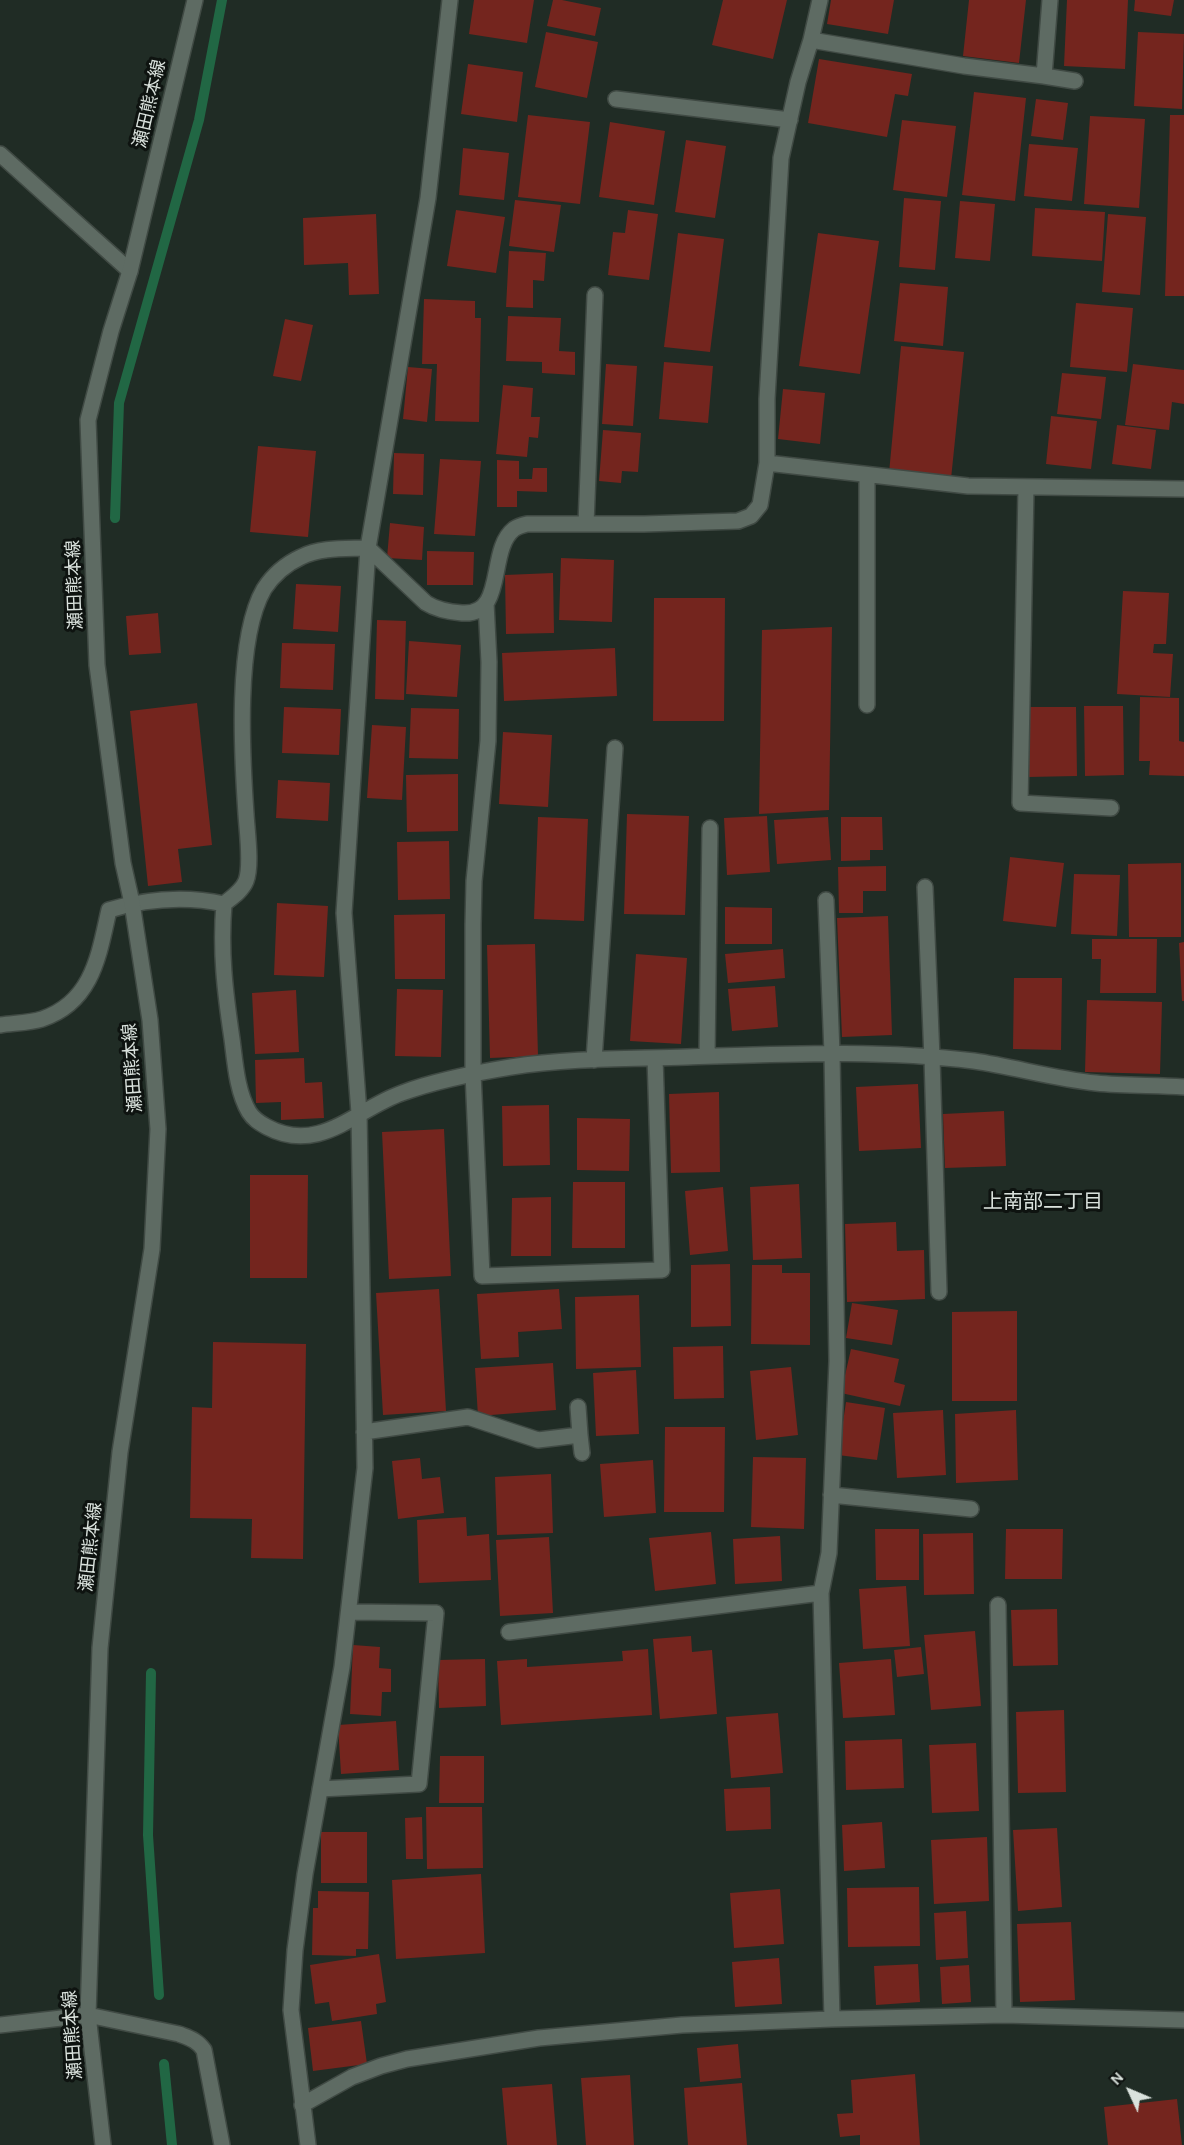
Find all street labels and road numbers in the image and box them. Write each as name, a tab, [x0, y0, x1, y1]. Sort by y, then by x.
street label: 瀬田熊本線	[129, 58, 171, 150]
street label: 瀬田熊本線	[63, 540, 87, 630]
street label: 瀬田熊本線	[119, 1022, 147, 1114]
street label: 瀬田熊本線	[76, 1501, 106, 1593]
street label: 瀬田熊本線	[59, 1989, 87, 2081]

